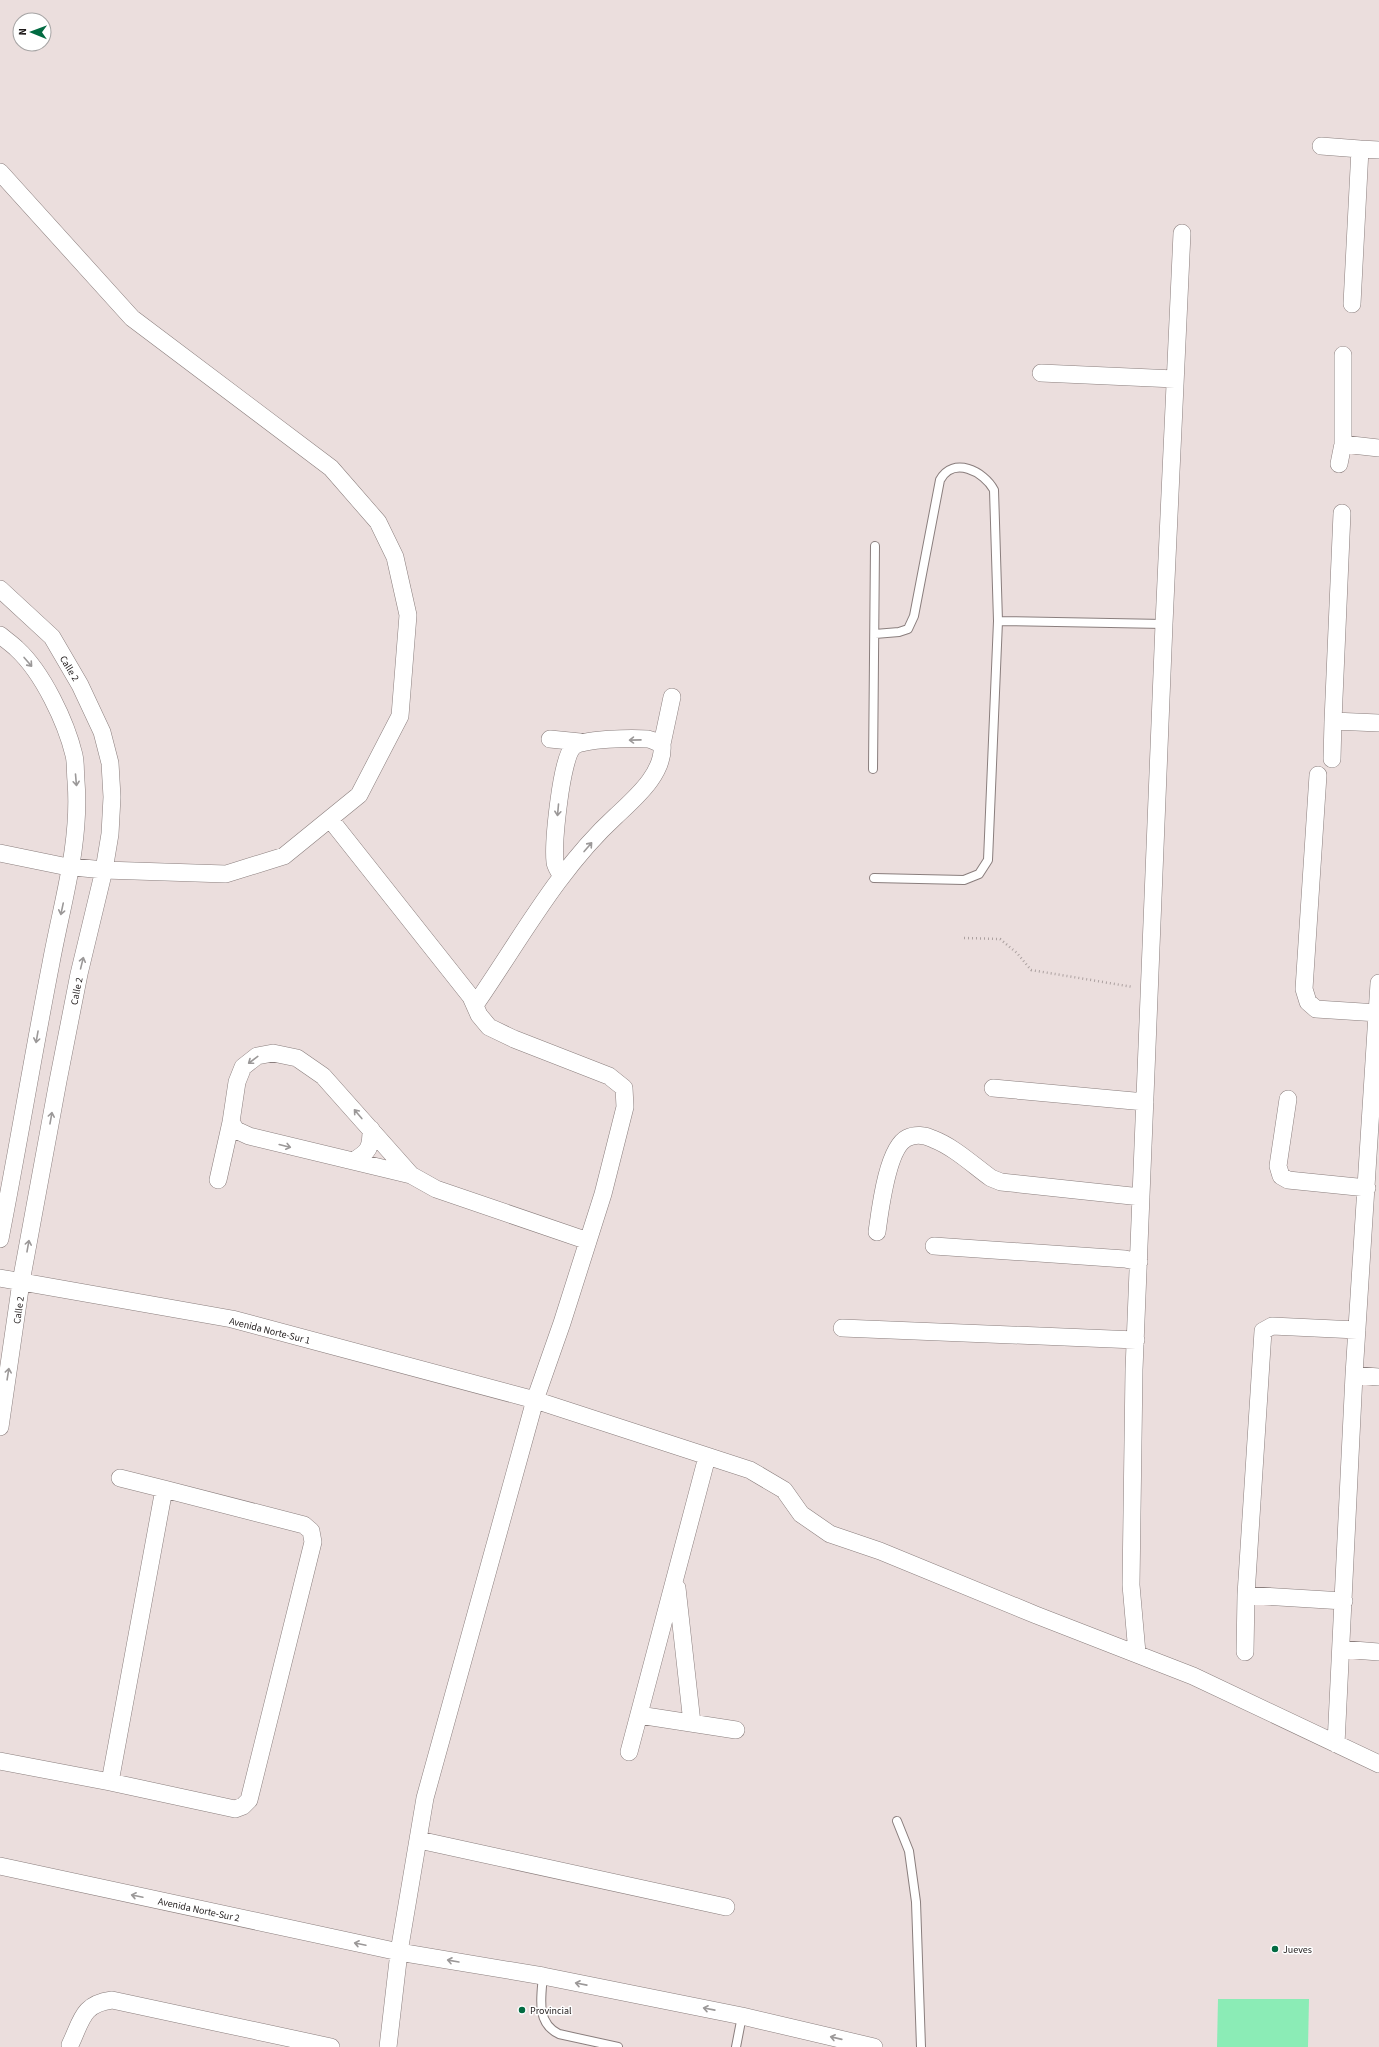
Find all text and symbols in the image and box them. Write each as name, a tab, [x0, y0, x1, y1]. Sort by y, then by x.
north arrow	[12, 12, 52, 52]
text: N	[15, 28, 30, 36]
street label: Calle 2	[56, 653, 82, 684]
one-way arrow	[24, 656, 33, 667]
one-way arrow	[629, 736, 642, 743]
one-way arrow	[72, 774, 80, 787]
one-way arrow	[554, 804, 561, 817]
one-way arrow	[583, 841, 592, 852]
one-way arrow	[58, 902, 66, 915]
one-way arrow	[79, 957, 86, 970]
street label: Calle 2	[67, 976, 87, 1006]
one-way arrow	[33, 1030, 41, 1043]
one-way arrow	[247, 1055, 258, 1064]
one-way arrow	[354, 1109, 363, 1119]
one-way arrow	[47, 1112, 55, 1125]
one-way arrow	[278, 1142, 291, 1150]
one-way arrow	[24, 1240, 32, 1253]
street label: Calle 2	[10, 1295, 28, 1325]
street label: Avenida Norte-Sur 1	[228, 1314, 312, 1348]
one-way arrow	[4, 1368, 12, 1381]
one-way arrow	[131, 1891, 144, 1899]
street label: Avenida Norte-Sur 2	[157, 1894, 241, 1925]
one-way arrow	[354, 1939, 367, 1947]
place label: Jueves	[1283, 1943, 1312, 1957]
marker: Jueves	[1270, 1944, 1280, 1954]
one-way arrow	[447, 1957, 460, 1965]
one-way arrow	[575, 1980, 588, 1988]
place label: Provincial	[530, 2004, 572, 2018]
marker: Provincial	[517, 2005, 527, 2015]
one-way arrow	[703, 2005, 716, 2013]
one-way arrow	[830, 2034, 843, 2041]

